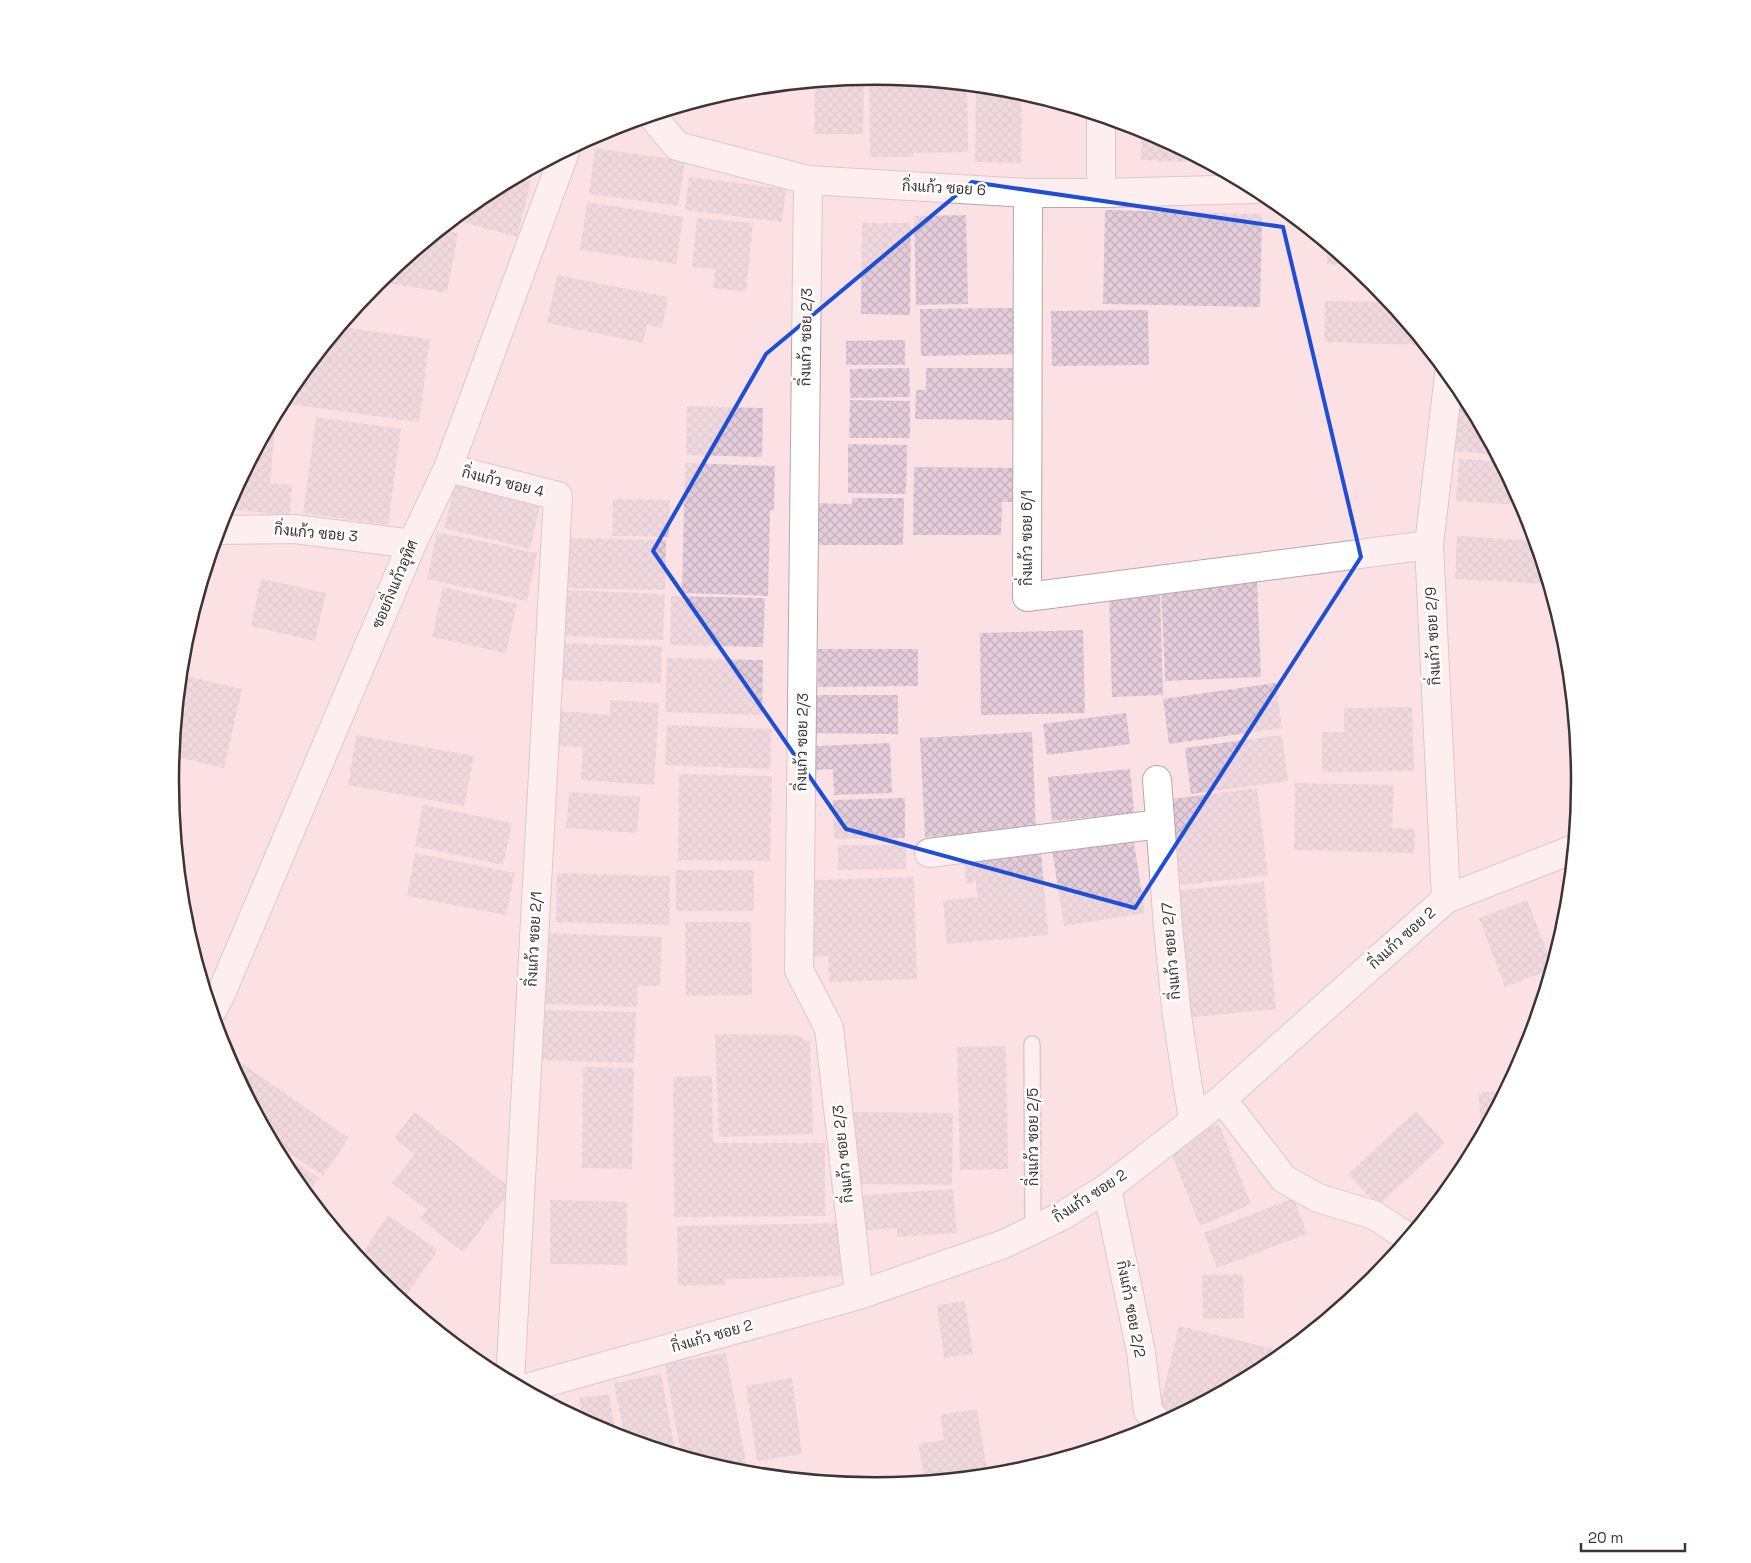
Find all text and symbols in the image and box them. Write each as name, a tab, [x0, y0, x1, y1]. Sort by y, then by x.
street label: กิ่งแก้ว ซอย 6	[902, 172, 987, 199]
street label: กิ่งแก้ว ซอย 2/3	[791, 288, 816, 386]
street label: กิ่งแก้ว ซอย 4	[460, 458, 547, 501]
street label: กิ่งแก้ว ซอย 6/1	[1013, 490, 1036, 586]
street label: กิ่งแก้ว ซอย 3	[273, 515, 359, 546]
street label: ซอยกิ่งแก้วอุทิศ	[363, 535, 424, 632]
street label: กิ่งแก้ว ซอย 2/9	[1416, 586, 1445, 686]
street label: กิ่งแก้ว ซอย 2/3	[787, 693, 812, 791]
street label: กิ่งแก้ว ซอย 2/1	[517, 890, 545, 987]
street label: กิ่งแก้ว ซอย 2	[1361, 899, 1439, 973]
street label: กิ่งแก้ว ซอย 2/7	[1152, 901, 1184, 1001]
street label: กิ่งแก้ว ซอย 2/5	[1019, 1088, 1042, 1186]
street label: กิ่งแก้ว ซอย 2/3	[824, 1104, 857, 1204]
street label: กิ่งแก้ว ซอย 2	[1047, 1161, 1130, 1226]
street label: กิ่งแก้ว ซอย 2/2	[1113, 1258, 1154, 1359]
street label: กิ่งแก้ว ซอย 2	[668, 1311, 755, 1356]
scale bar	[1581, 1520, 1685, 1552]
text: 20 m	[1588, 1528, 1623, 1547]

